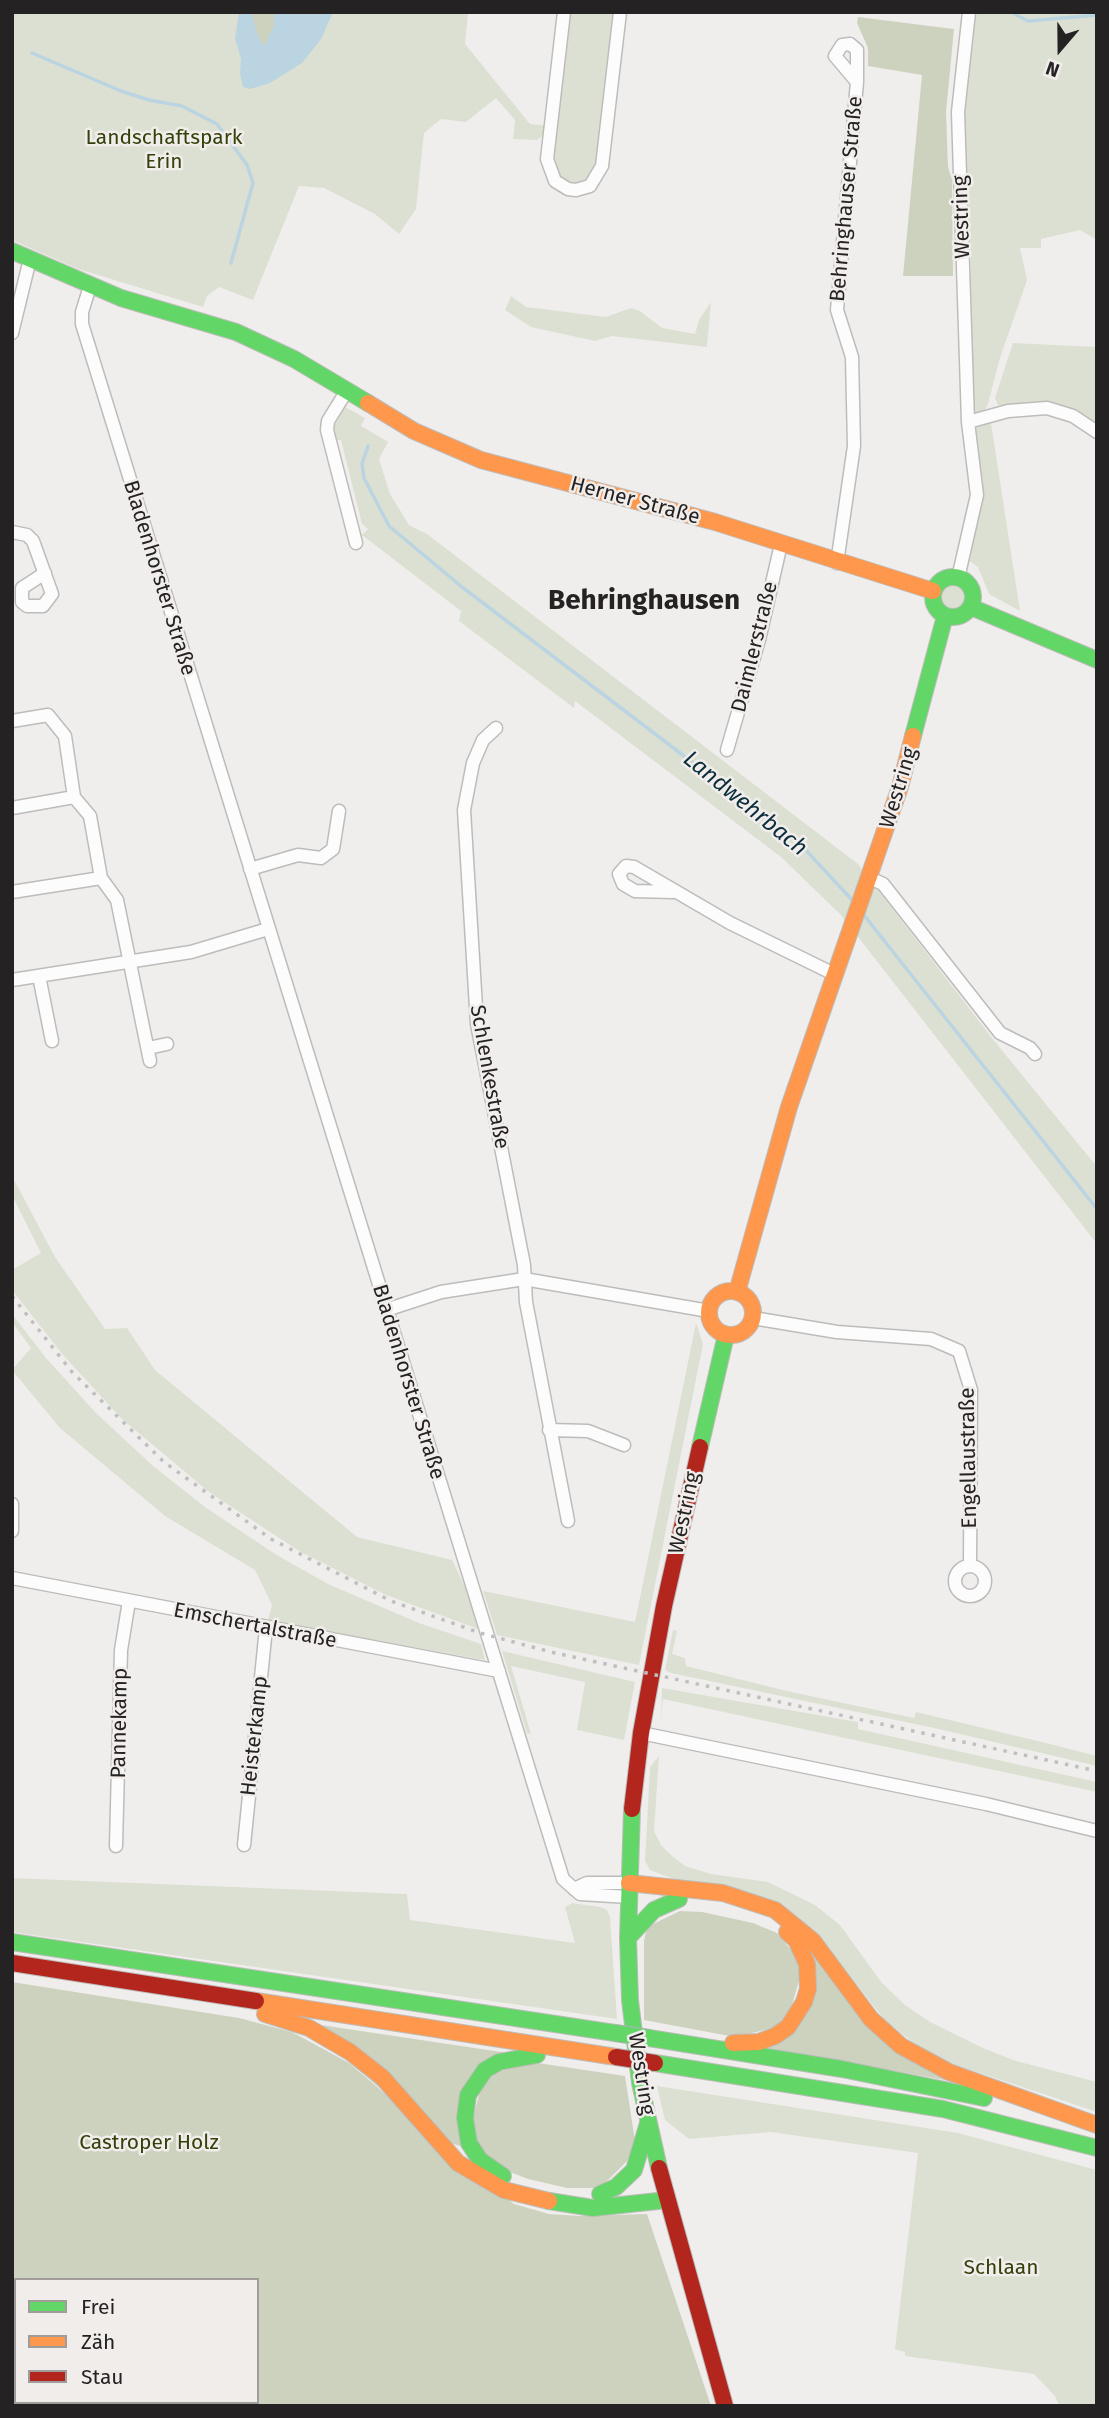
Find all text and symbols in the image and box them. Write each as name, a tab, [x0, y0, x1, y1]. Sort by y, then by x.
north arrow	[1025, 14, 1095, 84]
text: N	[1043, 56, 1063, 82]
street label: Behringhauser Straße	[825, 95, 869, 303]
park label: Landschaftspark Erin	[85, 125, 243, 175]
street label: Westring	[948, 175, 976, 259]
street label: Herner Straße	[568, 472, 702, 530]
street label: Bladenhorster Straße	[117, 477, 201, 679]
street label: Daimlerstraße	[727, 579, 783, 715]
district label: Behringhausen	[548, 584, 740, 618]
street label: Westring	[875, 745, 923, 831]
water label: Landwehrbach	[677, 746, 813, 862]
street label: Schlenkestraße	[464, 1003, 514, 1151]
street label: Bladenhorster Straße	[366, 1281, 450, 1483]
street label: Engellaustraße	[955, 1387, 983, 1529]
street label: Westring	[664, 1470, 706, 1556]
street label: Emschertalstraße	[171, 1598, 339, 1654]
street label: Pannekamp	[106, 1667, 134, 1779]
street label: Heisterkamp	[236, 1675, 274, 1797]
street label: Westring	[622, 2031, 660, 2117]
park label: Castroper Holz	[79, 2130, 219, 2156]
park label: Schlaan	[964, 2255, 1038, 2281]
legend	[14, 2278, 259, 2404]
text: Frei	[81, 2294, 115, 2320]
text: Zäh	[81, 2329, 115, 2355]
text: Stau	[81, 2364, 124, 2390]

